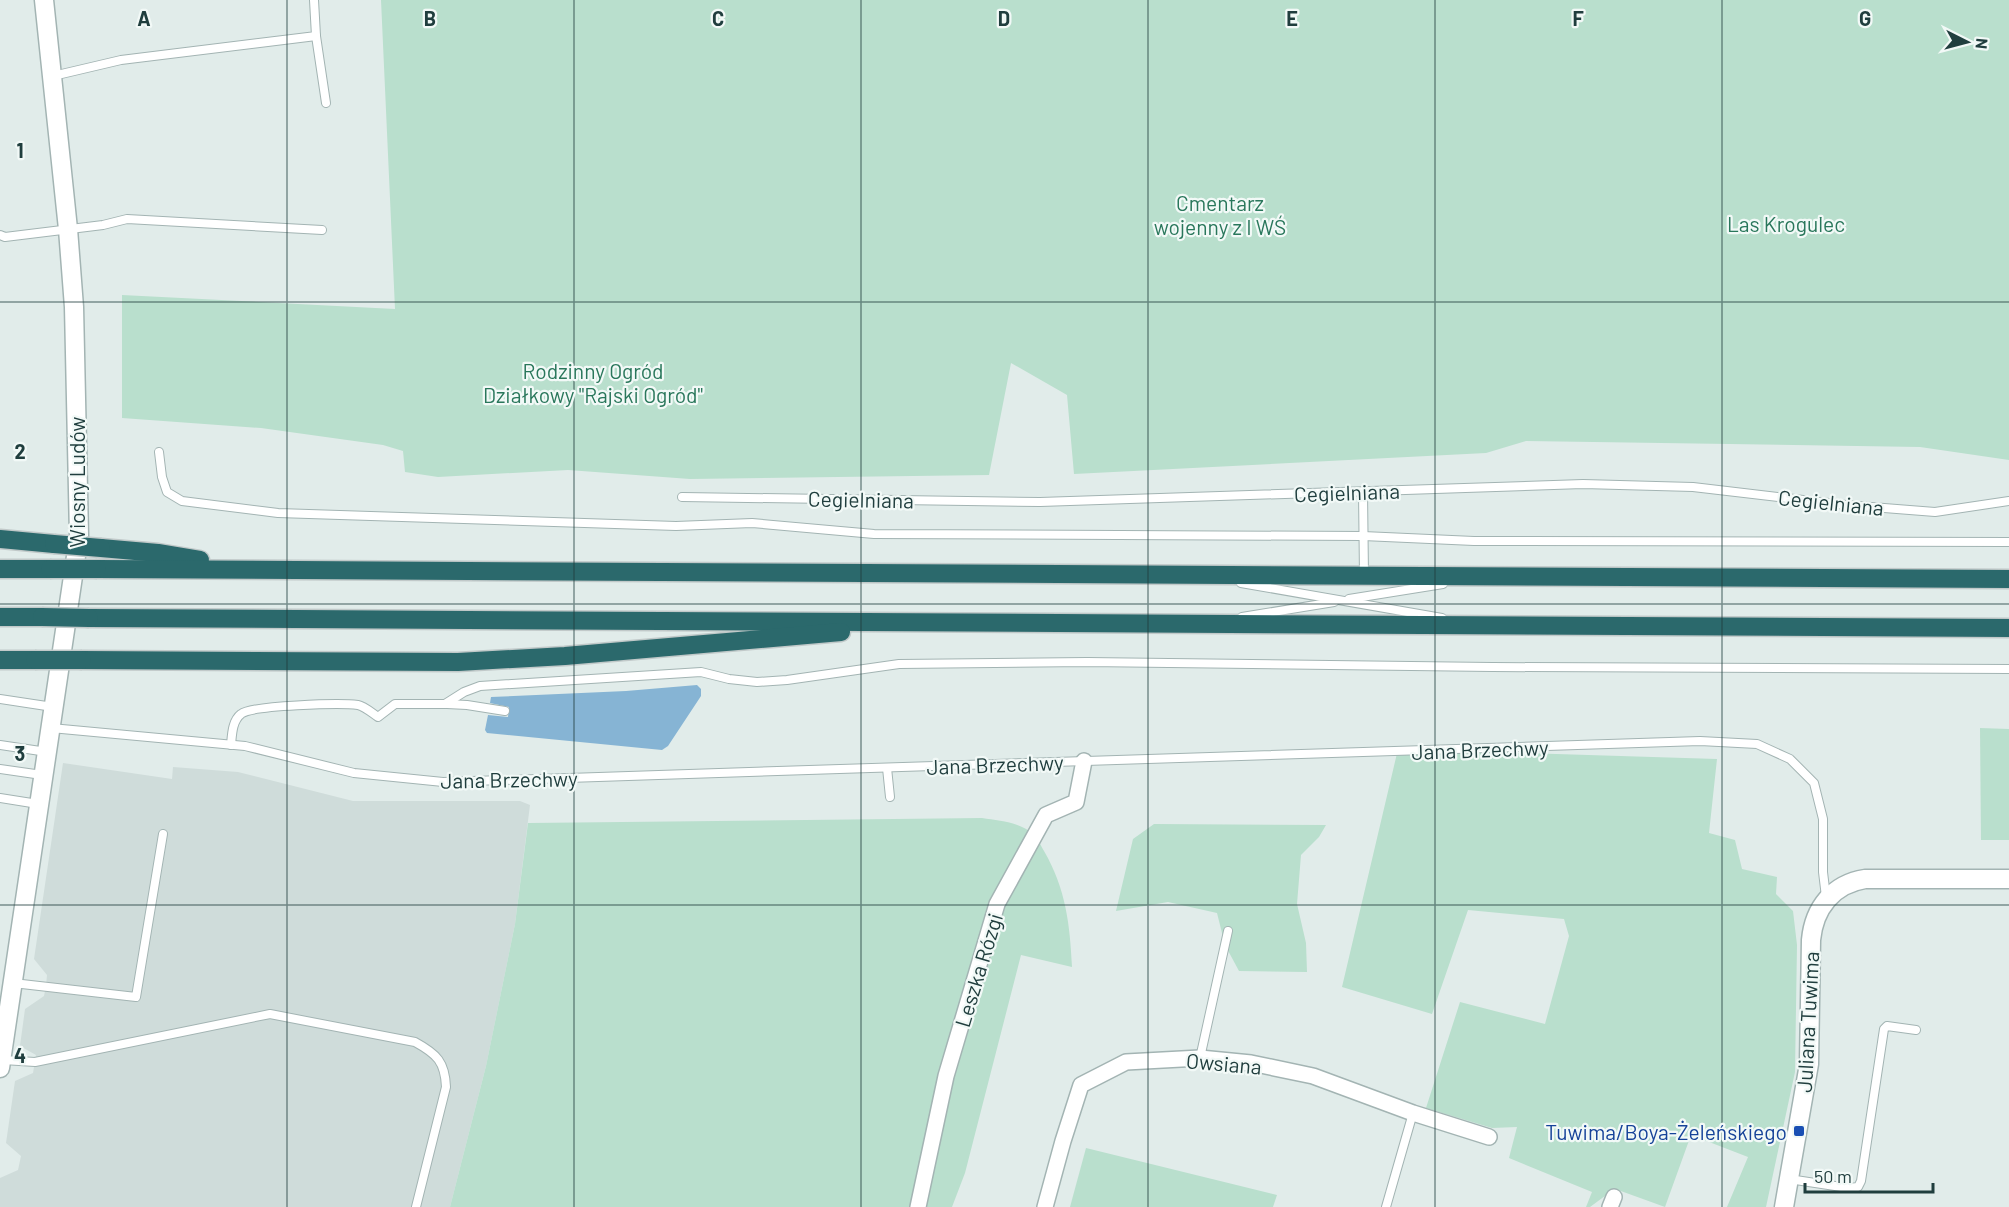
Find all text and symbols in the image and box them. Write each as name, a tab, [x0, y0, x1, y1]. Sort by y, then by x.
text: A	[137, 6, 151, 30]
text: B	[424, 6, 436, 30]
text: C	[712, 6, 724, 30]
text: D	[998, 6, 1010, 30]
text: E	[1286, 6, 1298, 30]
text: F	[1572, 6, 1584, 30]
text: G	[1859, 6, 1871, 30]
north arrow	[1937, 12, 1997, 72]
text: N	[1972, 37, 1992, 50]
text: 1	[16, 138, 24, 162]
park label: Cmentarz wojenny z I WŚ	[1154, 190, 1286, 239]
park label: Las Krogulec	[1727, 211, 1845, 236]
park label: Rodzinny Ogród Działkowy "Rajski Ogród"	[483, 358, 703, 407]
street label: Wiosny Ludów	[64, 417, 89, 547]
text: 2	[14, 439, 26, 463]
street label: Cegielniana	[1294, 478, 1400, 506]
street label: Cegielniana	[1777, 484, 1885, 520]
street label: Cegielniana	[808, 486, 914, 512]
street label: Jana Brzechwy	[1411, 734, 1549, 764]
text: 3	[15, 741, 25, 765]
street label: Jana Brzechwy	[926, 749, 1064, 779]
street label: Jana Brzechwy	[440, 765, 578, 793]
street label: Leszka Rózgi	[949, 910, 1007, 1030]
street label: Juliana Tuwima	[1791, 951, 1823, 1093]
text: 4	[14, 1043, 26, 1067]
street label: Owsiana	[1185, 1047, 1263, 1079]
place label: Tuwima/Boya-Żeleńskiego	[1545, 1119, 1787, 1144]
marker: Tuwima/Boya-Żeleńskiego	[1792, 1124, 1806, 1138]
scale bar	[1805, 1156, 1932, 1194]
text: 50 m	[1814, 1165, 1852, 1187]

